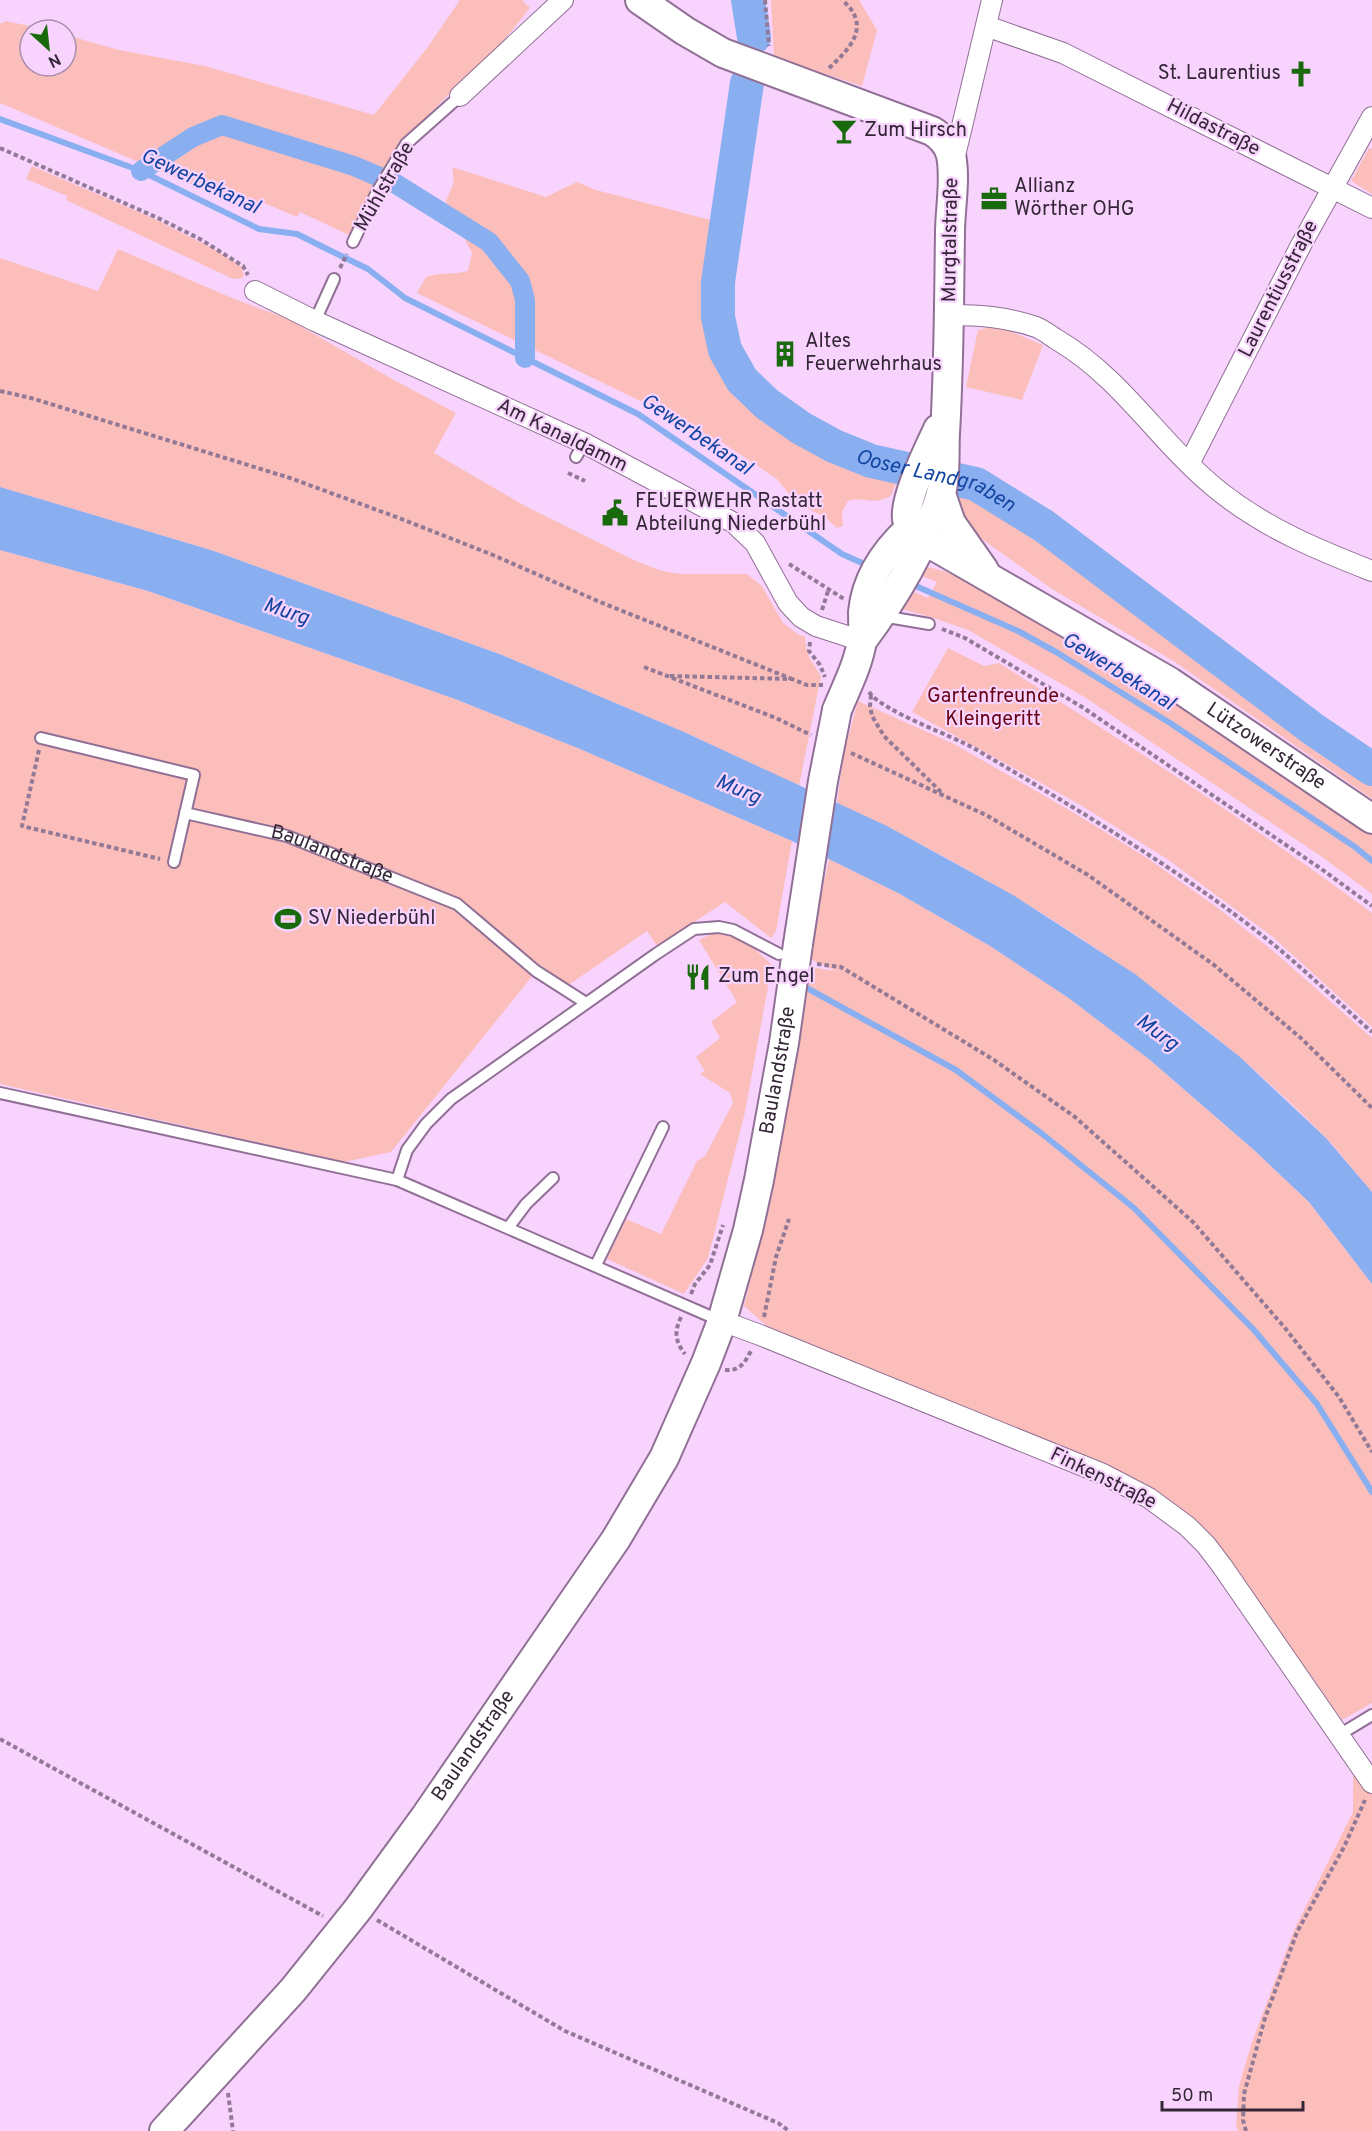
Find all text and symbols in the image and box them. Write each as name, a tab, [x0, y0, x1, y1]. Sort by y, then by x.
north arrow	[18, 18, 78, 78]
text: N	[44, 48, 64, 71]
church icon: St. Laurentius	[1286, 59, 1316, 89]
place label: St. Laurentius	[1158, 61, 1281, 87]
street label: Hildastraße	[1162, 93, 1264, 163]
bar icon: Zum Hirsch	[829, 116, 859, 146]
place label: Zum Hirsch	[864, 118, 967, 144]
street label: Mühlstraße	[349, 137, 421, 237]
water label: Gewerbekanal	[136, 143, 265, 222]
place label: Allianz Wörther OHG	[1014, 174, 1134, 223]
street label: Murgtalstraße	[937, 177, 965, 303]
office icon: Allianz Wörther OHG	[979, 184, 1009, 214]
street label: Laurentiusstraße	[1233, 216, 1325, 362]
place label: Altes Feuerwehrhaus	[805, 329, 942, 378]
building icon: Altes Feuerwehrhaus	[770, 339, 800, 369]
water label: Gewerbekanal	[635, 388, 758, 483]
street label: Am Kanaldamm	[492, 393, 632, 479]
water label: Ooser Landgraben	[851, 443, 1021, 519]
place label: FEUERWEHR Rastatt Abteilung Niederbühl	[635, 489, 826, 538]
public building icon: FEUERWEHR Rastatt Abteilung Niederbühl	[600, 498, 630, 528]
water label: Murg	[260, 592, 313, 633]
water label: Gewerbekanal	[1056, 627, 1181, 718]
park label: Gartenfreunde Kleingeritt	[927, 684, 1059, 733]
street label: Lützowerstraße	[1201, 697, 1331, 797]
water label: Murg	[711, 768, 765, 812]
street label: Baulandstraße	[268, 820, 397, 890]
sports icon: SV Niederbühl	[273, 904, 303, 934]
place label: SV Niederbühl	[308, 906, 435, 932]
restaurant icon: Zum Engel	[683, 962, 713, 992]
place label: Zum Engel	[718, 964, 815, 990]
street label: Baulandstraße	[755, 1005, 802, 1137]
water label: Murg	[1130, 1008, 1184, 1058]
street label: Finkenstraße	[1045, 1442, 1161, 1516]
street label: Baulandstraße	[426, 1685, 521, 1807]
scale bar	[1162, 2074, 1303, 2112]
text: 50 m	[1171, 2085, 1213, 2108]

